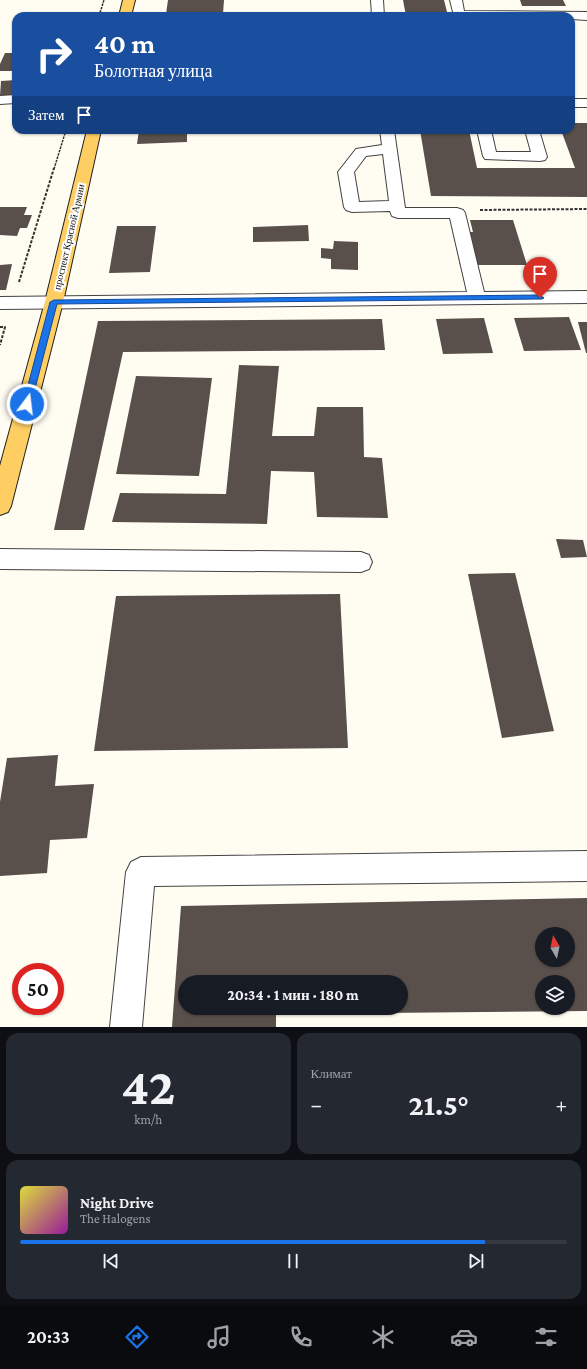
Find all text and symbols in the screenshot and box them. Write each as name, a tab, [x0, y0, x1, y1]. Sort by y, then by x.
icon: right	[28, 28, 80, 80]
text: 40 m	[94, 28, 155, 59]
text: Болотная улица	[94, 61, 212, 81]
icon: arrive	[73, 104, 95, 126]
text: Затем	[28, 107, 65, 123]
street label: проспект Красной Армии	[51, 183, 87, 291]
pin	[523, 257, 557, 298]
icon: arrive	[529, 263, 551, 285]
position arrow	[6, 383, 48, 425]
north arrow	[535, 927, 575, 967]
map controls	[535, 927, 575, 1015]
speed limit sign: 50	[12, 963, 64, 1015]
button: layers	[535, 975, 575, 1015]
text: 20:34 · 1 мин · 180 m	[227, 987, 359, 1003]
text: 42	[121, 1057, 175, 1115]
text: Климат	[311, 1066, 352, 1081]
text: 21.5°	[408, 1088, 469, 1121]
text: −	[311, 1092, 322, 1117]
text: +	[555, 1092, 567, 1117]
text: km/h	[134, 1112, 162, 1127]
text: Night Drive	[80, 1195, 154, 1211]
text: The Halogens	[80, 1211, 151, 1226]
icon: previous	[100, 1250, 122, 1272]
icon: pause	[282, 1250, 304, 1272]
icon: next	[465, 1250, 487, 1272]
icon: directions	[123, 1323, 151, 1351]
icon: music	[205, 1323, 233, 1351]
icon: phone	[287, 1323, 315, 1351]
icon: climate	[369, 1323, 397, 1351]
icon: car	[450, 1323, 478, 1351]
icon: filters	[532, 1323, 560, 1351]
text: 20:33	[27, 1327, 69, 1347]

